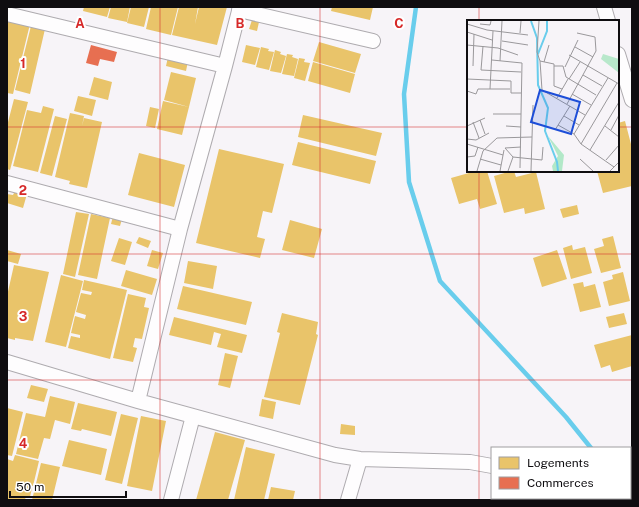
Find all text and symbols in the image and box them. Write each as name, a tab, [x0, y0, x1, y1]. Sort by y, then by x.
text: A	[75, 16, 85, 31]
text: B	[236, 16, 245, 31]
text: C	[394, 16, 404, 31]
inset map	[467, 20, 619, 172]
text: 1	[20, 56, 26, 71]
text: 2	[19, 183, 27, 198]
text: 3	[19, 309, 28, 324]
text: 4	[19, 436, 28, 451]
legend	[491, 447, 631, 499]
text: Logements	[527, 456, 589, 470]
scale bar	[10, 473, 126, 499]
text: Commerces	[527, 476, 594, 490]
text: 50 m	[16, 480, 44, 494]

